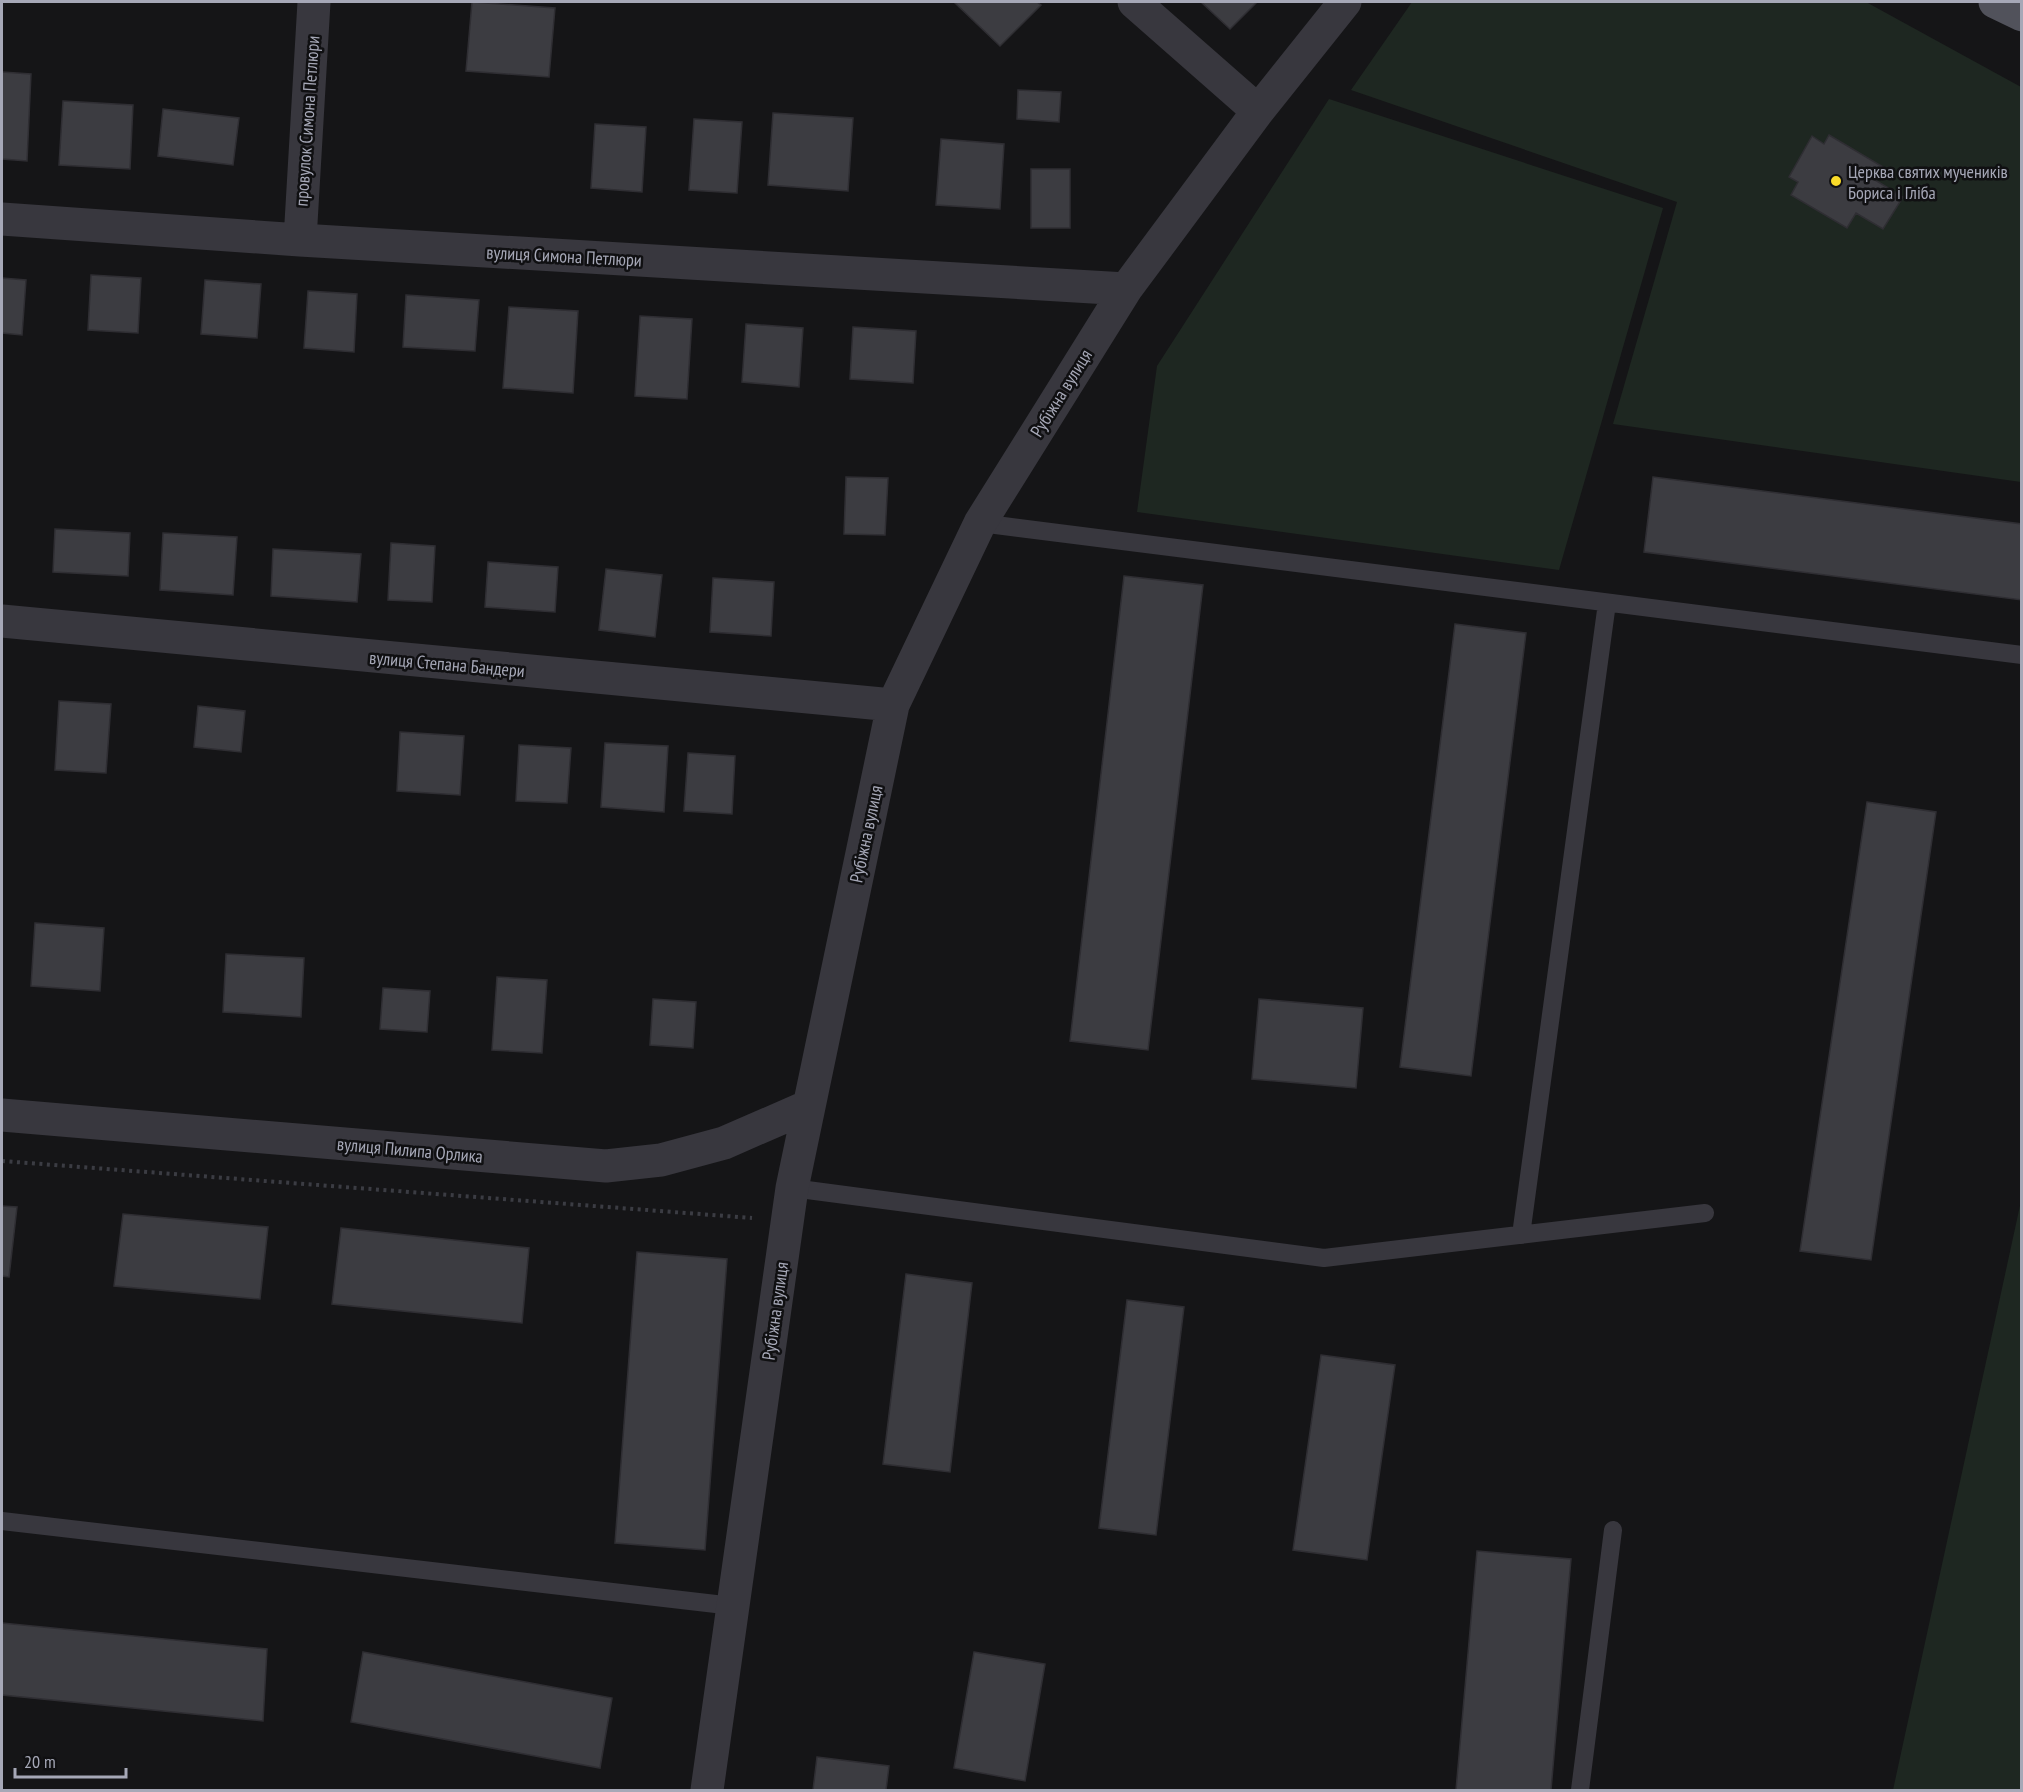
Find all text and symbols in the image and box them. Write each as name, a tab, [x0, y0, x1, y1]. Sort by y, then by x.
street label: провулок Симона Петлюри	[290, 35, 324, 207]
place label: Церква святих мучеників Бориса і Гліба	[1848, 160, 2008, 204]
marker: Церква святих мучеників Бориса і Гліба	[1829, 174, 1843, 188]
street label: вулиця Симона Петлюри	[486, 240, 642, 272]
street label: Рубіжна вулиця	[1025, 345, 1097, 441]
street label: вулиця Степана Бандери	[368, 646, 526, 682]
street label: Рубіжна вулиця	[844, 783, 888, 885]
street label: вулиця Пилипа Орлика	[336, 1132, 484, 1168]
street label: Рубіжна вулиця	[757, 1260, 793, 1362]
scale bar	[15, 1741, 126, 1779]
text: 20 m	[24, 1750, 56, 1773]

